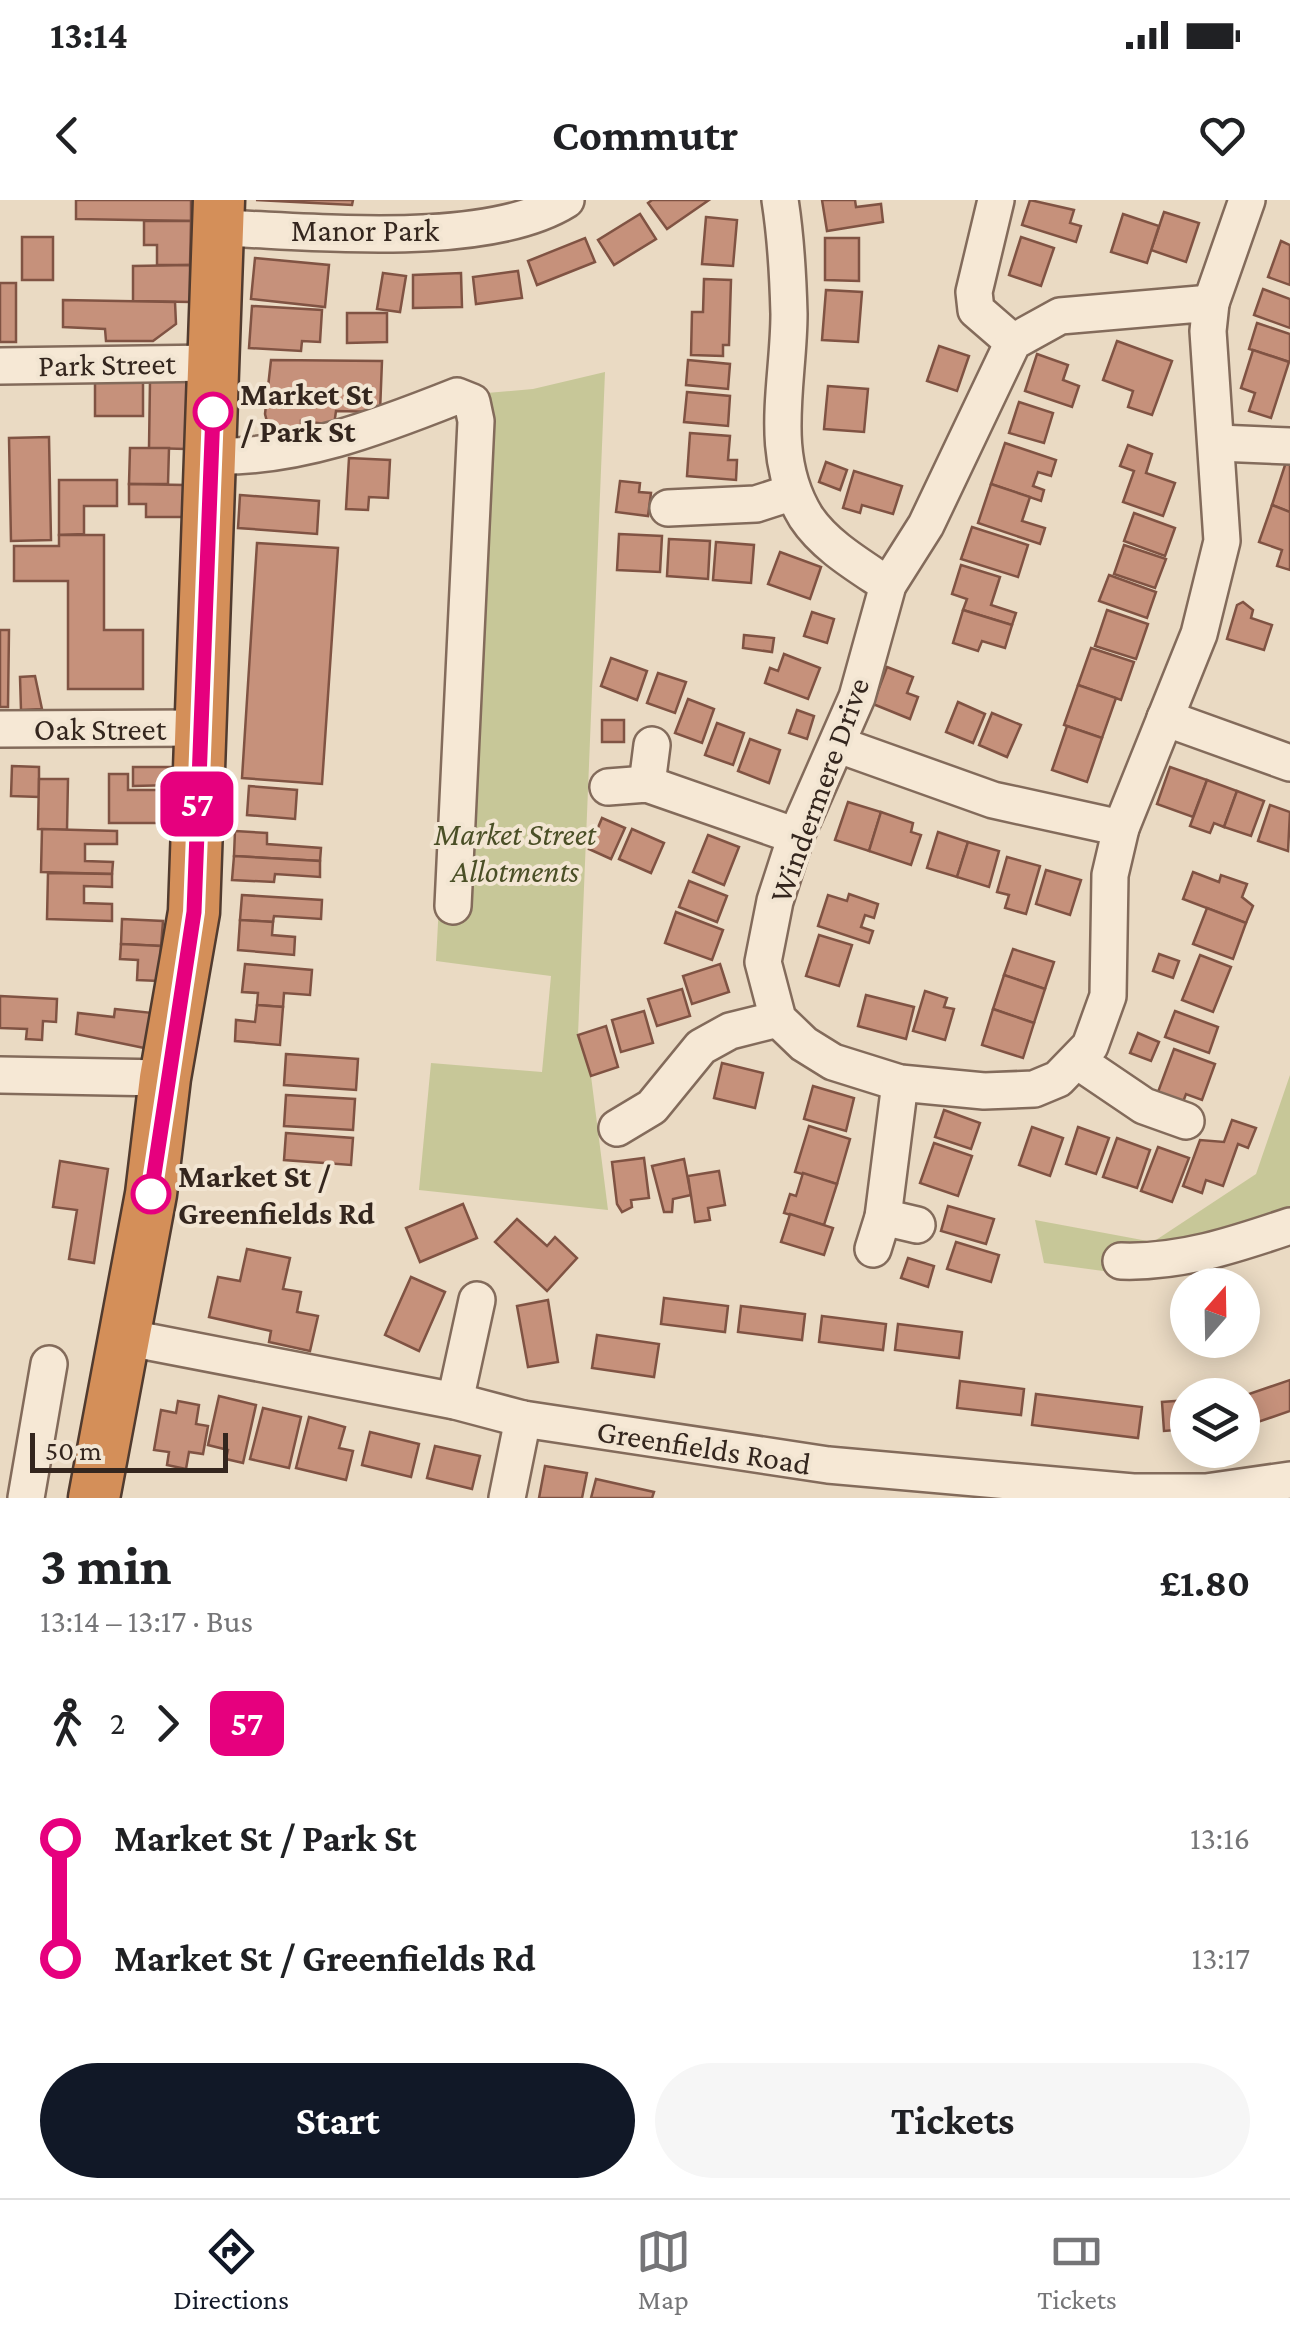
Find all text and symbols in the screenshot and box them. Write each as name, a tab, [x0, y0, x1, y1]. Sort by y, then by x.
text: 13:14	[50, 14, 128, 56]
icon: back	[40, 108, 95, 163]
icon: heart	[1195, 108, 1250, 163]
text: Commutr	[552, 110, 738, 160]
street label: Manor Park	[291, 212, 440, 248]
street label: Park Street	[38, 345, 177, 383]
place label: Market St / Park St	[240, 376, 373, 449]
marker: Market St / Park St	[194, 393, 232, 431]
street label: Windermere Drive	[762, 673, 876, 907]
street label: Oak Street	[34, 711, 167, 747]
line badge: 57	[152, 772, 242, 836]
text: 57	[180, 785, 214, 824]
park label: Market Street Allotments	[433, 816, 597, 889]
place label: Market St / Greenfields Rd	[178, 1158, 375, 1231]
marker: Market St / Greenfields Rd	[132, 1175, 170, 1213]
north arrow	[1170, 1268, 1260, 1358]
map controls	[1170, 1268, 1260, 1468]
button: layers	[1170, 1378, 1260, 1468]
street label: Greenfields Road	[594, 1412, 814, 1482]
scale bar	[30, 1428, 228, 1472]
text: 50 m	[45, 1435, 102, 1466]
text: 3 min	[40, 1535, 172, 1596]
text: £1.80	[1160, 1562, 1250, 1604]
text: 13:14 – 13:17 · Bus	[40, 1603, 253, 1639]
icon: walk	[40, 1696, 95, 1751]
icon: forward	[140, 1696, 195, 1751]
text: 57	[230, 1704, 264, 1743]
text: 2	[110, 1705, 125, 1741]
text: Market St / Park St	[114, 1817, 416, 1859]
text: 13:16	[1190, 1820, 1250, 1856]
text: Market St / Greenfields Rd	[114, 1937, 536, 1979]
text: 13:17	[1192, 1940, 1250, 1976]
button: Start	[40, 2063, 635, 2178]
button: Tickets	[655, 2063, 1250, 2178]
tab: Directions	[173, 2224, 289, 2315]
tab: Map	[636, 2224, 691, 2315]
tab: Tickets	[1037, 2224, 1117, 2315]

